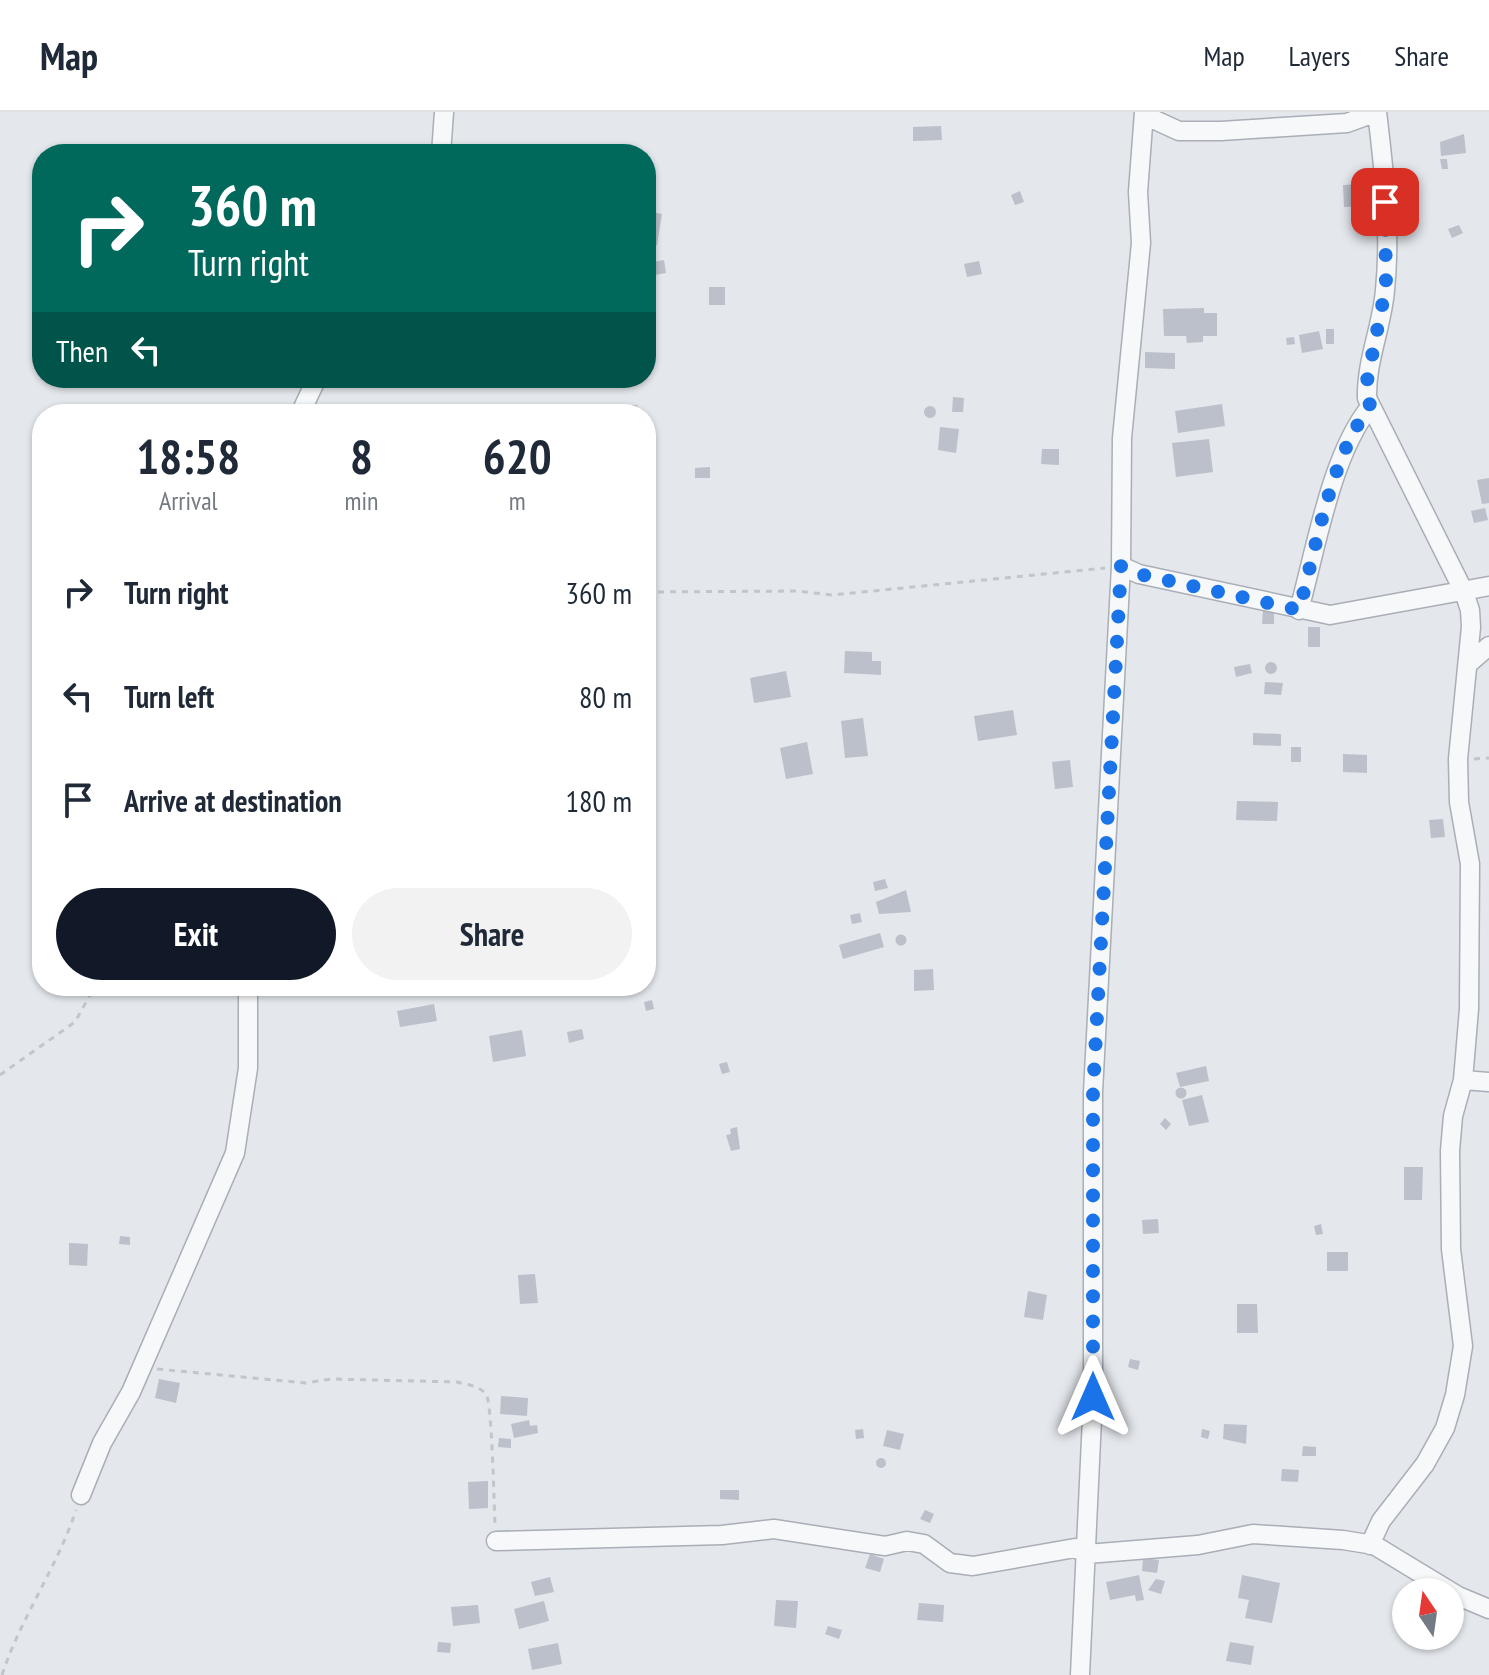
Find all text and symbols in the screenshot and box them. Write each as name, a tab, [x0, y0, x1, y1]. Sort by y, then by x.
text: Map	[40, 31, 98, 80]
text: Map	[1203, 37, 1245, 74]
text: Layers	[1289, 37, 1350, 74]
text: Share	[1394, 37, 1449, 74]
pin	[1351, 168, 1419, 236]
text: 360 m	[188, 169, 317, 241]
icon: right	[56, 176, 160, 280]
icon: arrive	[1363, 180, 1407, 224]
text: Turn right	[188, 239, 309, 286]
icon: left	[124, 328, 168, 372]
text: Then	[56, 331, 108, 370]
text: 18:58	[136, 425, 240, 487]
text: 8	[350, 425, 373, 487]
text: 620	[483, 425, 552, 487]
text: Arrival	[159, 484, 218, 517]
text: min	[344, 484, 378, 517]
text: m	[509, 484, 526, 517]
icon: right	[56, 570, 100, 614]
text: Turn right	[124, 573, 228, 612]
text: 360 m	[566, 573, 632, 612]
icon: left	[56, 674, 100, 718]
text: Turn left	[124, 677, 214, 716]
text: 80 m	[579, 677, 632, 716]
icon: arrive	[56, 778, 100, 822]
text: Arrive at destination	[124, 781, 342, 820]
text: 180 m	[566, 781, 632, 820]
button: Exit	[56, 888, 336, 980]
button: Share	[352, 888, 632, 980]
position arrow	[1051, 1355, 1135, 1439]
north arrow	[1392, 1578, 1464, 1650]
map controls	[1392, 1578, 1464, 1650]

